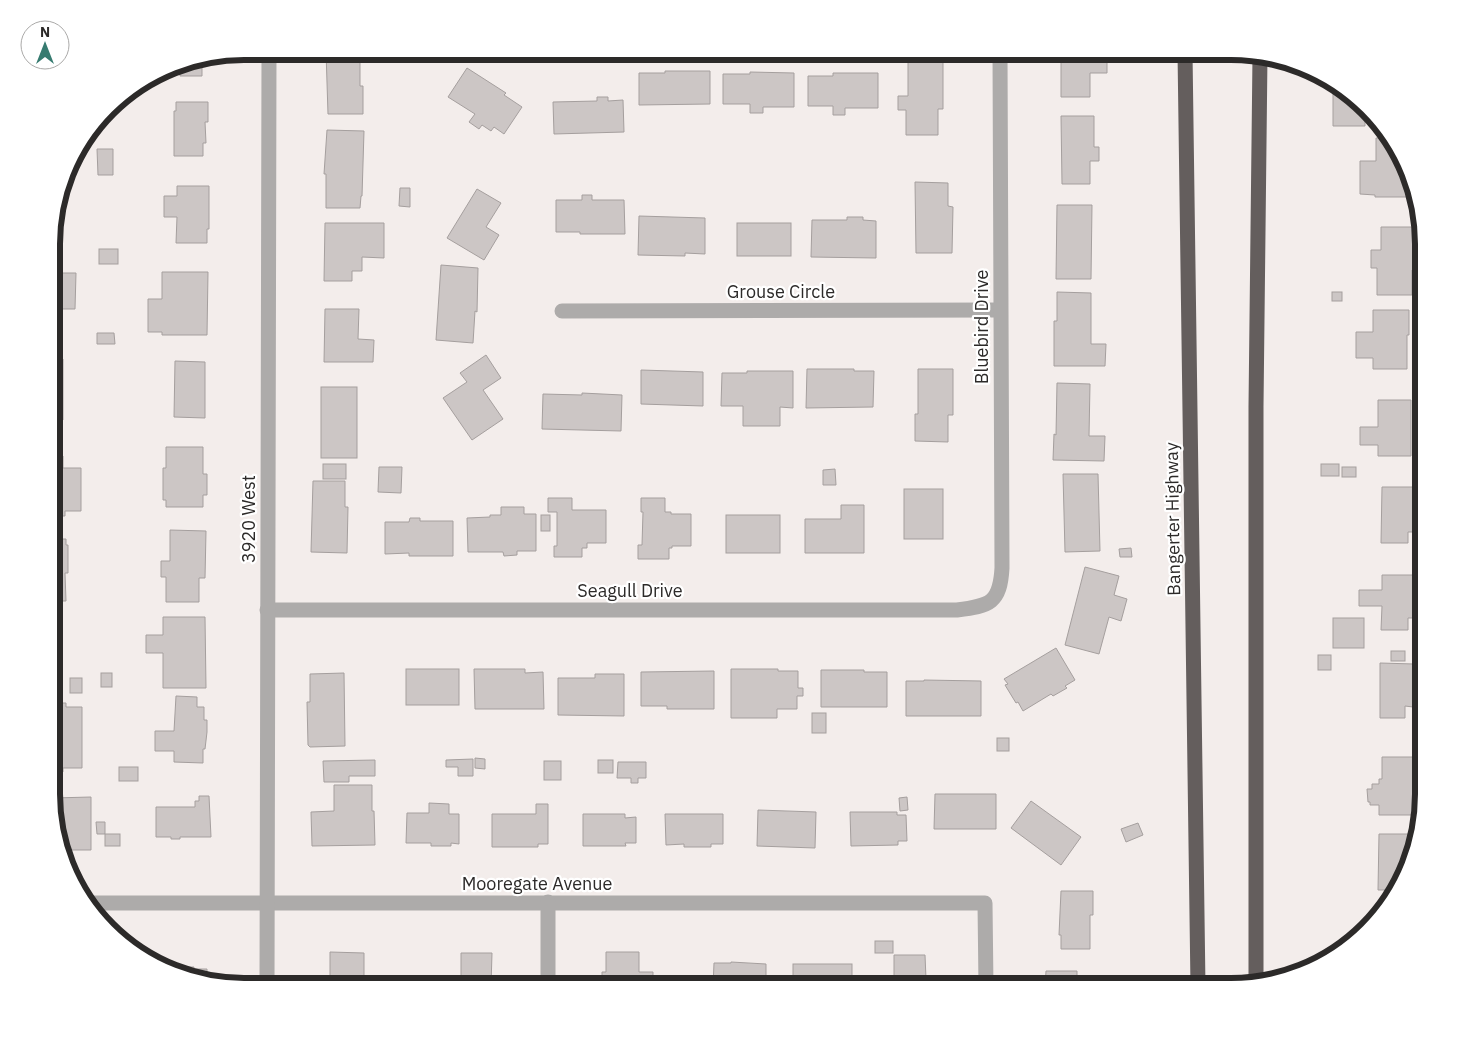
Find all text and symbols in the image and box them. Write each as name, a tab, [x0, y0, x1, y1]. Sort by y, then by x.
north arrow	[20, 20, 70, 70]
text: N	[40, 23, 50, 41]
street label: Bluebird Drive	[970, 270, 993, 384]
street label: Grouse Circle	[727, 280, 835, 303]
street label: Bangerter Highway	[1160, 442, 1185, 596]
street label: 3920 West	[237, 475, 260, 563]
street label: Seagull Drive	[577, 579, 683, 602]
street label: Mooregate Avenue	[462, 872, 612, 895]

